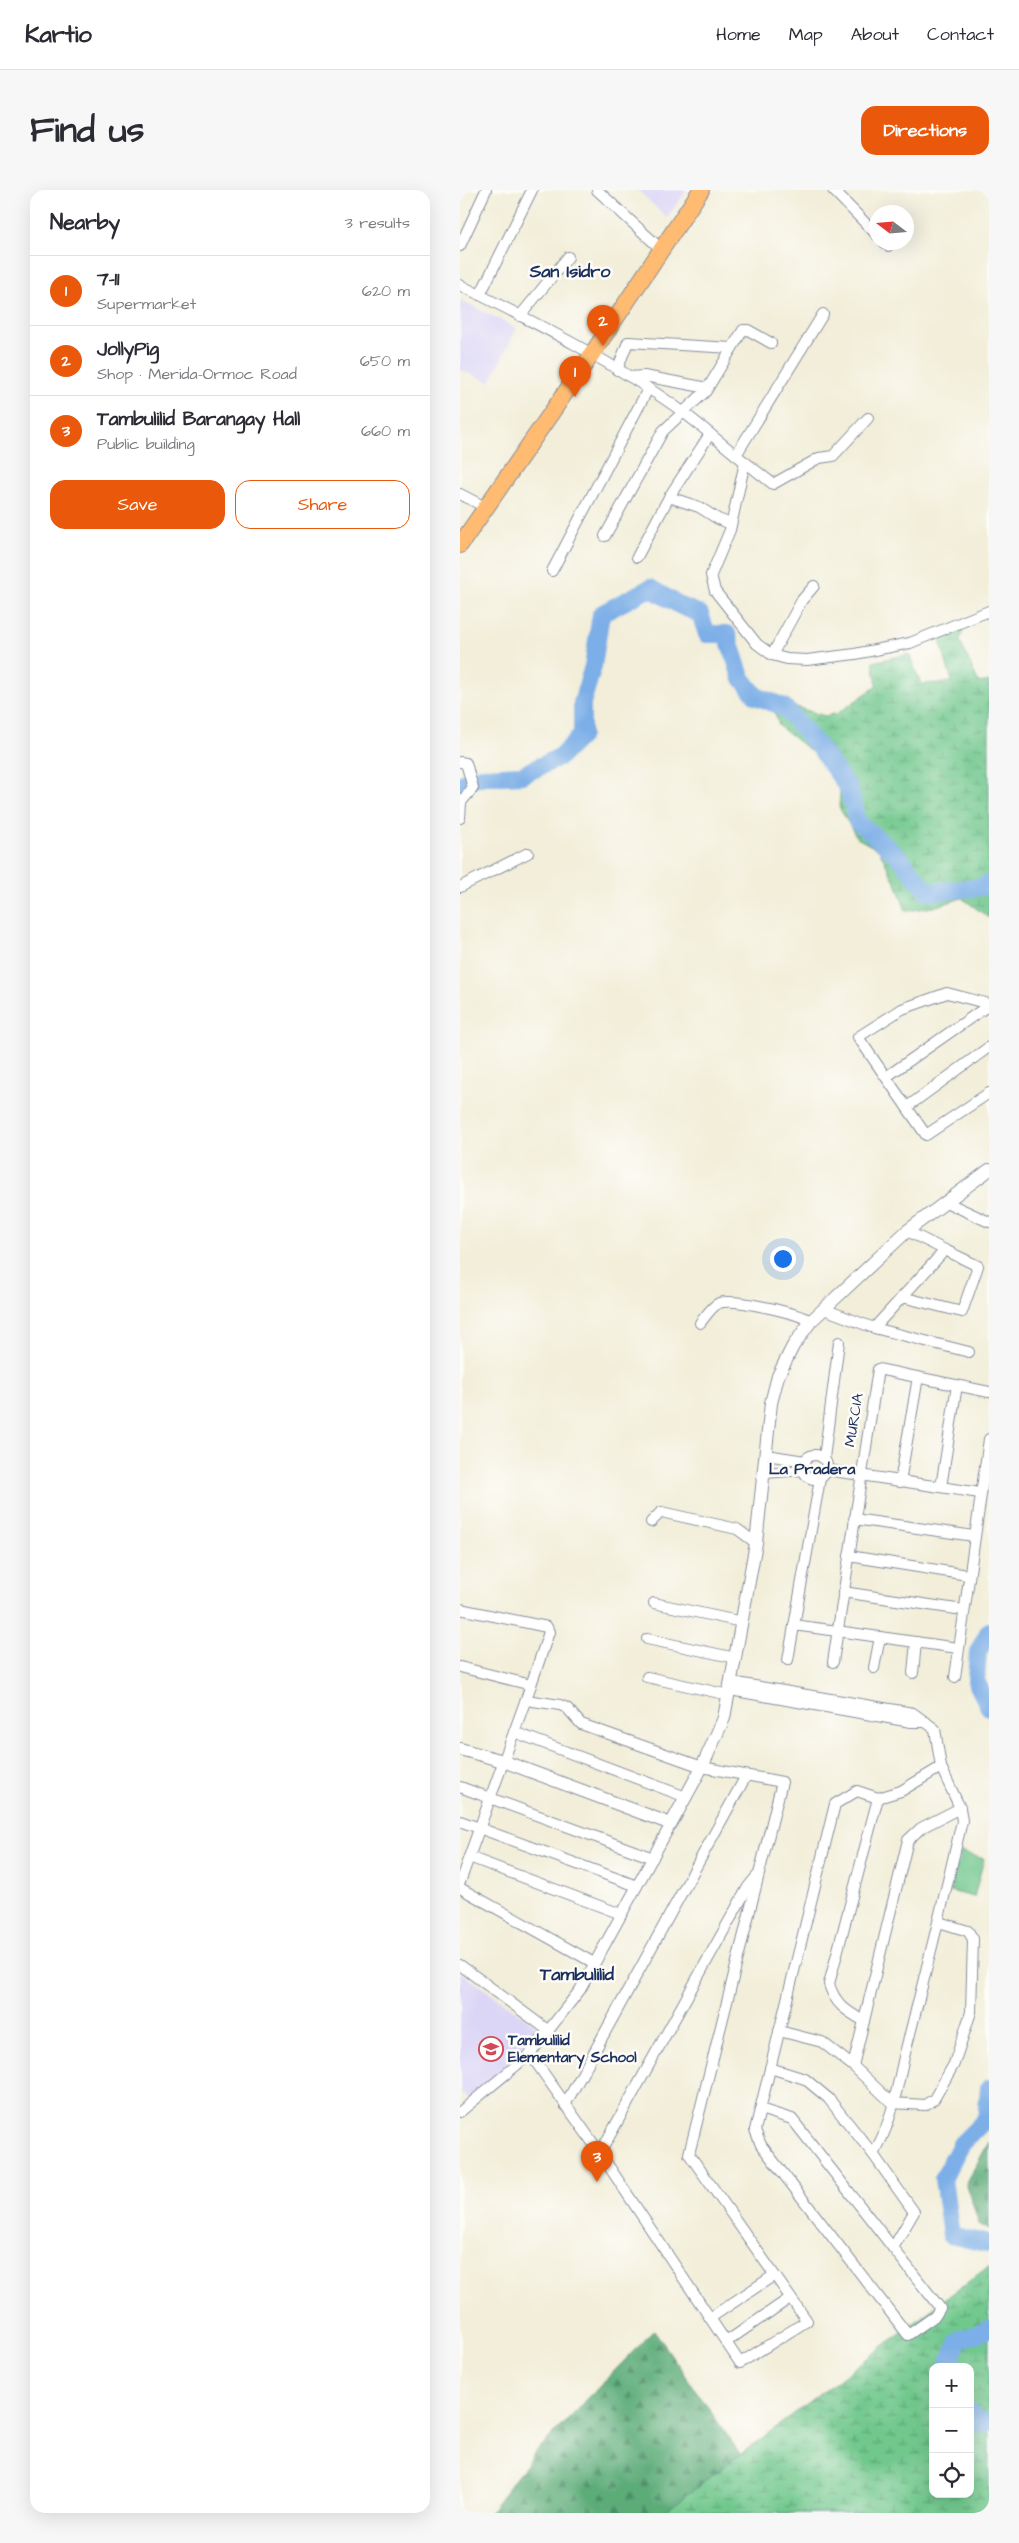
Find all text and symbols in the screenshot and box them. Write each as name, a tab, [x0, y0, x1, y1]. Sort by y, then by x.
text: Kartio	[25, 18, 92, 52]
text: Home	[716, 22, 761, 47]
text: Map	[789, 22, 823, 47]
text: About	[851, 22, 899, 47]
text: Contact	[927, 22, 994, 47]
text: Find us	[30, 106, 144, 155]
button: Directions	[861, 106, 989, 155]
north arrow	[869, 205, 914, 250]
text: Nearby	[50, 208, 120, 237]
text: 3 results	[345, 212, 410, 234]
district label: San Isidro	[529, 259, 611, 284]
text: 7-11	[97, 266, 119, 293]
text: 1	[65, 280, 67, 302]
text: 620 m	[362, 280, 410, 302]
text: Supermarket	[97, 293, 196, 315]
pin: 2	[587, 305, 619, 346]
text: JollyPig	[97, 336, 159, 363]
text: 2	[61, 350, 71, 372]
text: 650 m	[360, 350, 410, 372]
pin: 1	[559, 356, 591, 397]
text: Shop · Merida-Ormoc Road	[97, 363, 297, 385]
text: Tambulilid Barangay Hall	[97, 406, 300, 433]
text: 3	[62, 420, 70, 442]
text: 660 m	[361, 420, 410, 442]
text: Public building	[97, 433, 195, 455]
button: Save	[50, 480, 225, 529]
button: Share	[235, 480, 410, 529]
your location	[770, 1246, 796, 1272]
street label: MURCIA	[839, 1391, 869, 1448]
district label: La Pradera	[769, 1458, 856, 1480]
district label: Tambulilid	[539, 1962, 615, 1987]
place label: Tambulilid Elementary School	[507, 2030, 637, 2069]
school or university icon: Tambulilid Elementary School	[478, 2036, 504, 2062]
pin: 3	[581, 2141, 613, 2182]
map controls	[929, 2363, 974, 2498]
button: +	[929, 2363, 974, 2408]
button: −	[929, 2408, 974, 2453]
button: locate	[929, 2453, 974, 2498]

